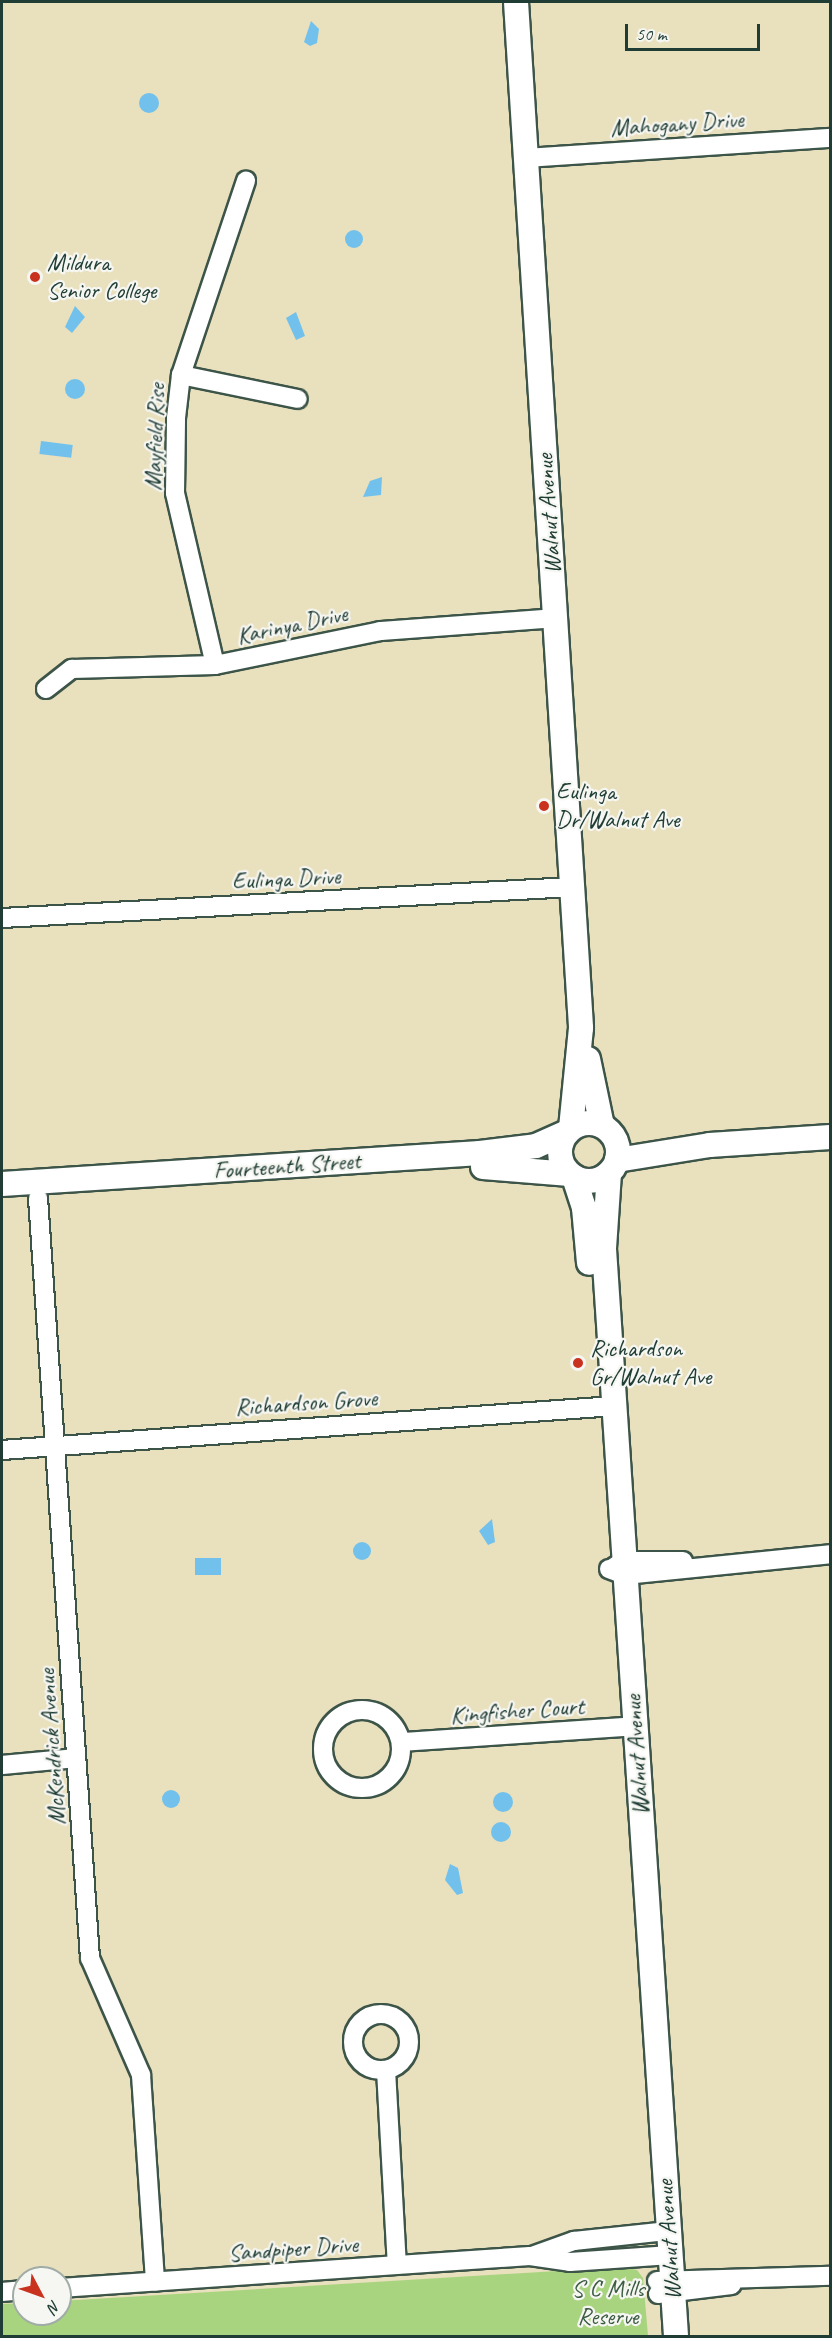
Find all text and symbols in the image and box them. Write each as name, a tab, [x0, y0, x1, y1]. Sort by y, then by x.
scale bar	[628, 12, 763, 50]
text: 50 m	[636, 23, 667, 45]
street label: Mahogany Drive	[609, 105, 745, 143]
place label: Mildura Senior College	[47, 249, 156, 305]
marker: Mildura Senior College	[28, 270, 42, 284]
street label: Mayfield Rise	[139, 383, 171, 491]
street label: Walnut Avenue	[530, 453, 568, 575]
street label: Karinya Drive	[234, 599, 350, 651]
place label: Eulinga Dr/Walnut Ave	[556, 778, 680, 834]
marker: Eulinga Dr/Walnut Ave	[537, 799, 551, 813]
street label: Eulinga Drive	[231, 862, 341, 896]
street label: Fourteenth Street	[212, 1146, 362, 1186]
place label: Richardson Gr/Walnut Ave	[590, 1335, 711, 1391]
marker: Richardson Gr/Walnut Ave	[571, 1356, 585, 1370]
street label: Richardson Grove	[234, 1384, 378, 1422]
street label: McKendrick Avenue	[32, 1668, 72, 1826]
street label: Kingfisher Court	[449, 1692, 585, 1730]
street label: Walnut Avenue	[618, 1694, 656, 1816]
street label: Walnut Avenue	[650, 2179, 688, 2301]
street label: Sandpiper Drive	[227, 2230, 359, 2268]
north arrow	[12, 2266, 72, 2326]
park label: S C Mills Reserve	[572, 2275, 644, 2331]
text: N	[43, 2296, 65, 2317]

